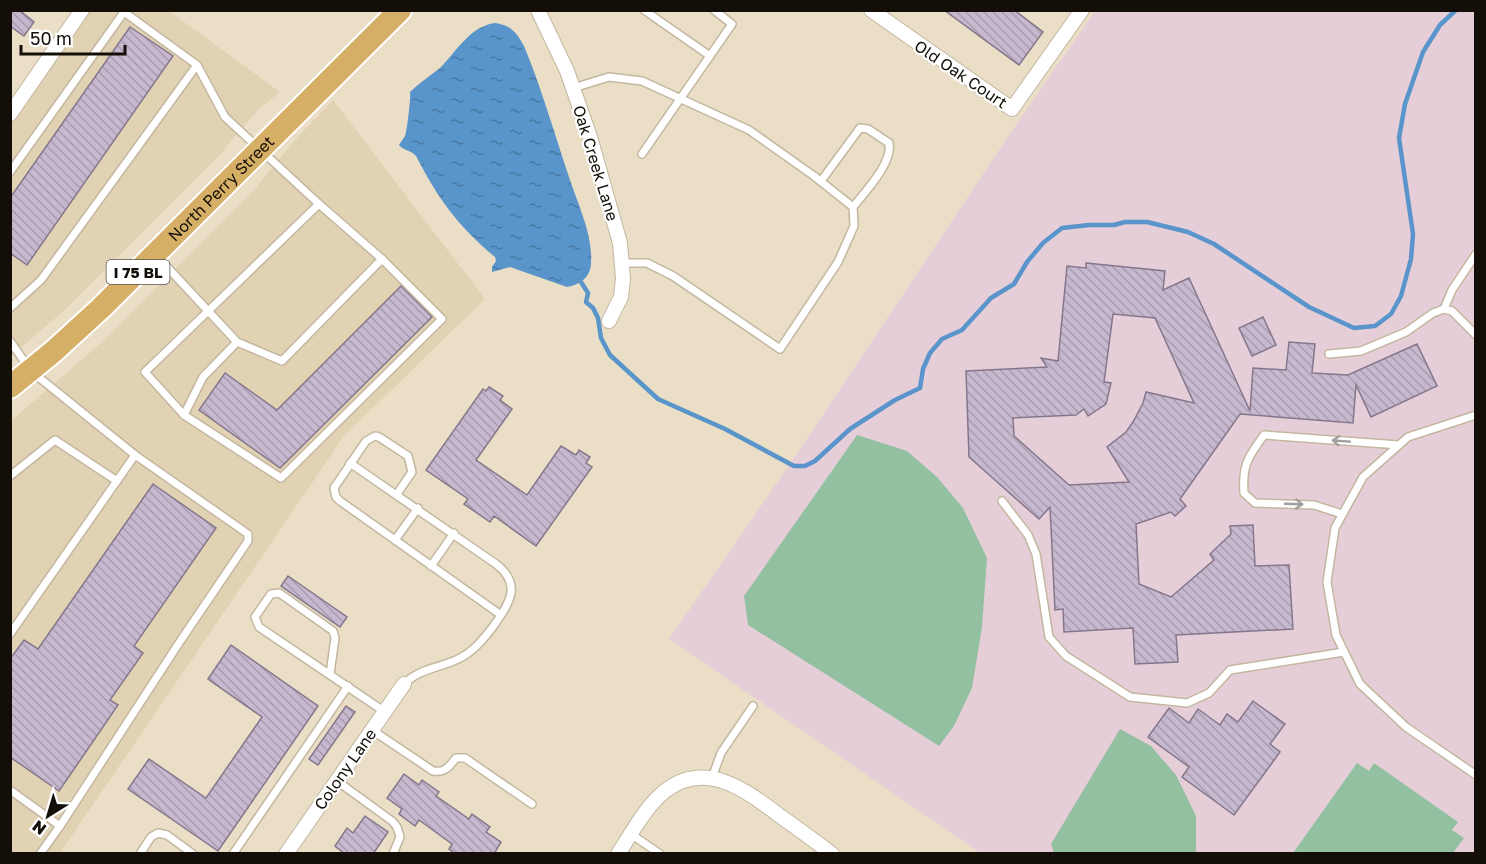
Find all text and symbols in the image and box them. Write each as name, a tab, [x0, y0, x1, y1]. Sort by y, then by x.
scale bar	[21, 18, 124, 56]
text: 50 m	[30, 27, 72, 49]
street label: Old Oak Court	[911, 36, 1011, 112]
street label: Oak Creek Lane	[569, 103, 623, 223]
street label: North Perry Street	[164, 131, 278, 245]
road number: I 75 BL	[106, 260, 170, 284]
one-way arrow	[1331, 435, 1351, 446]
one-way arrow	[1284, 499, 1304, 510]
street label: Colony Lane	[310, 724, 380, 814]
north arrow	[18, 786, 78, 846]
text: N	[28, 816, 50, 840]

